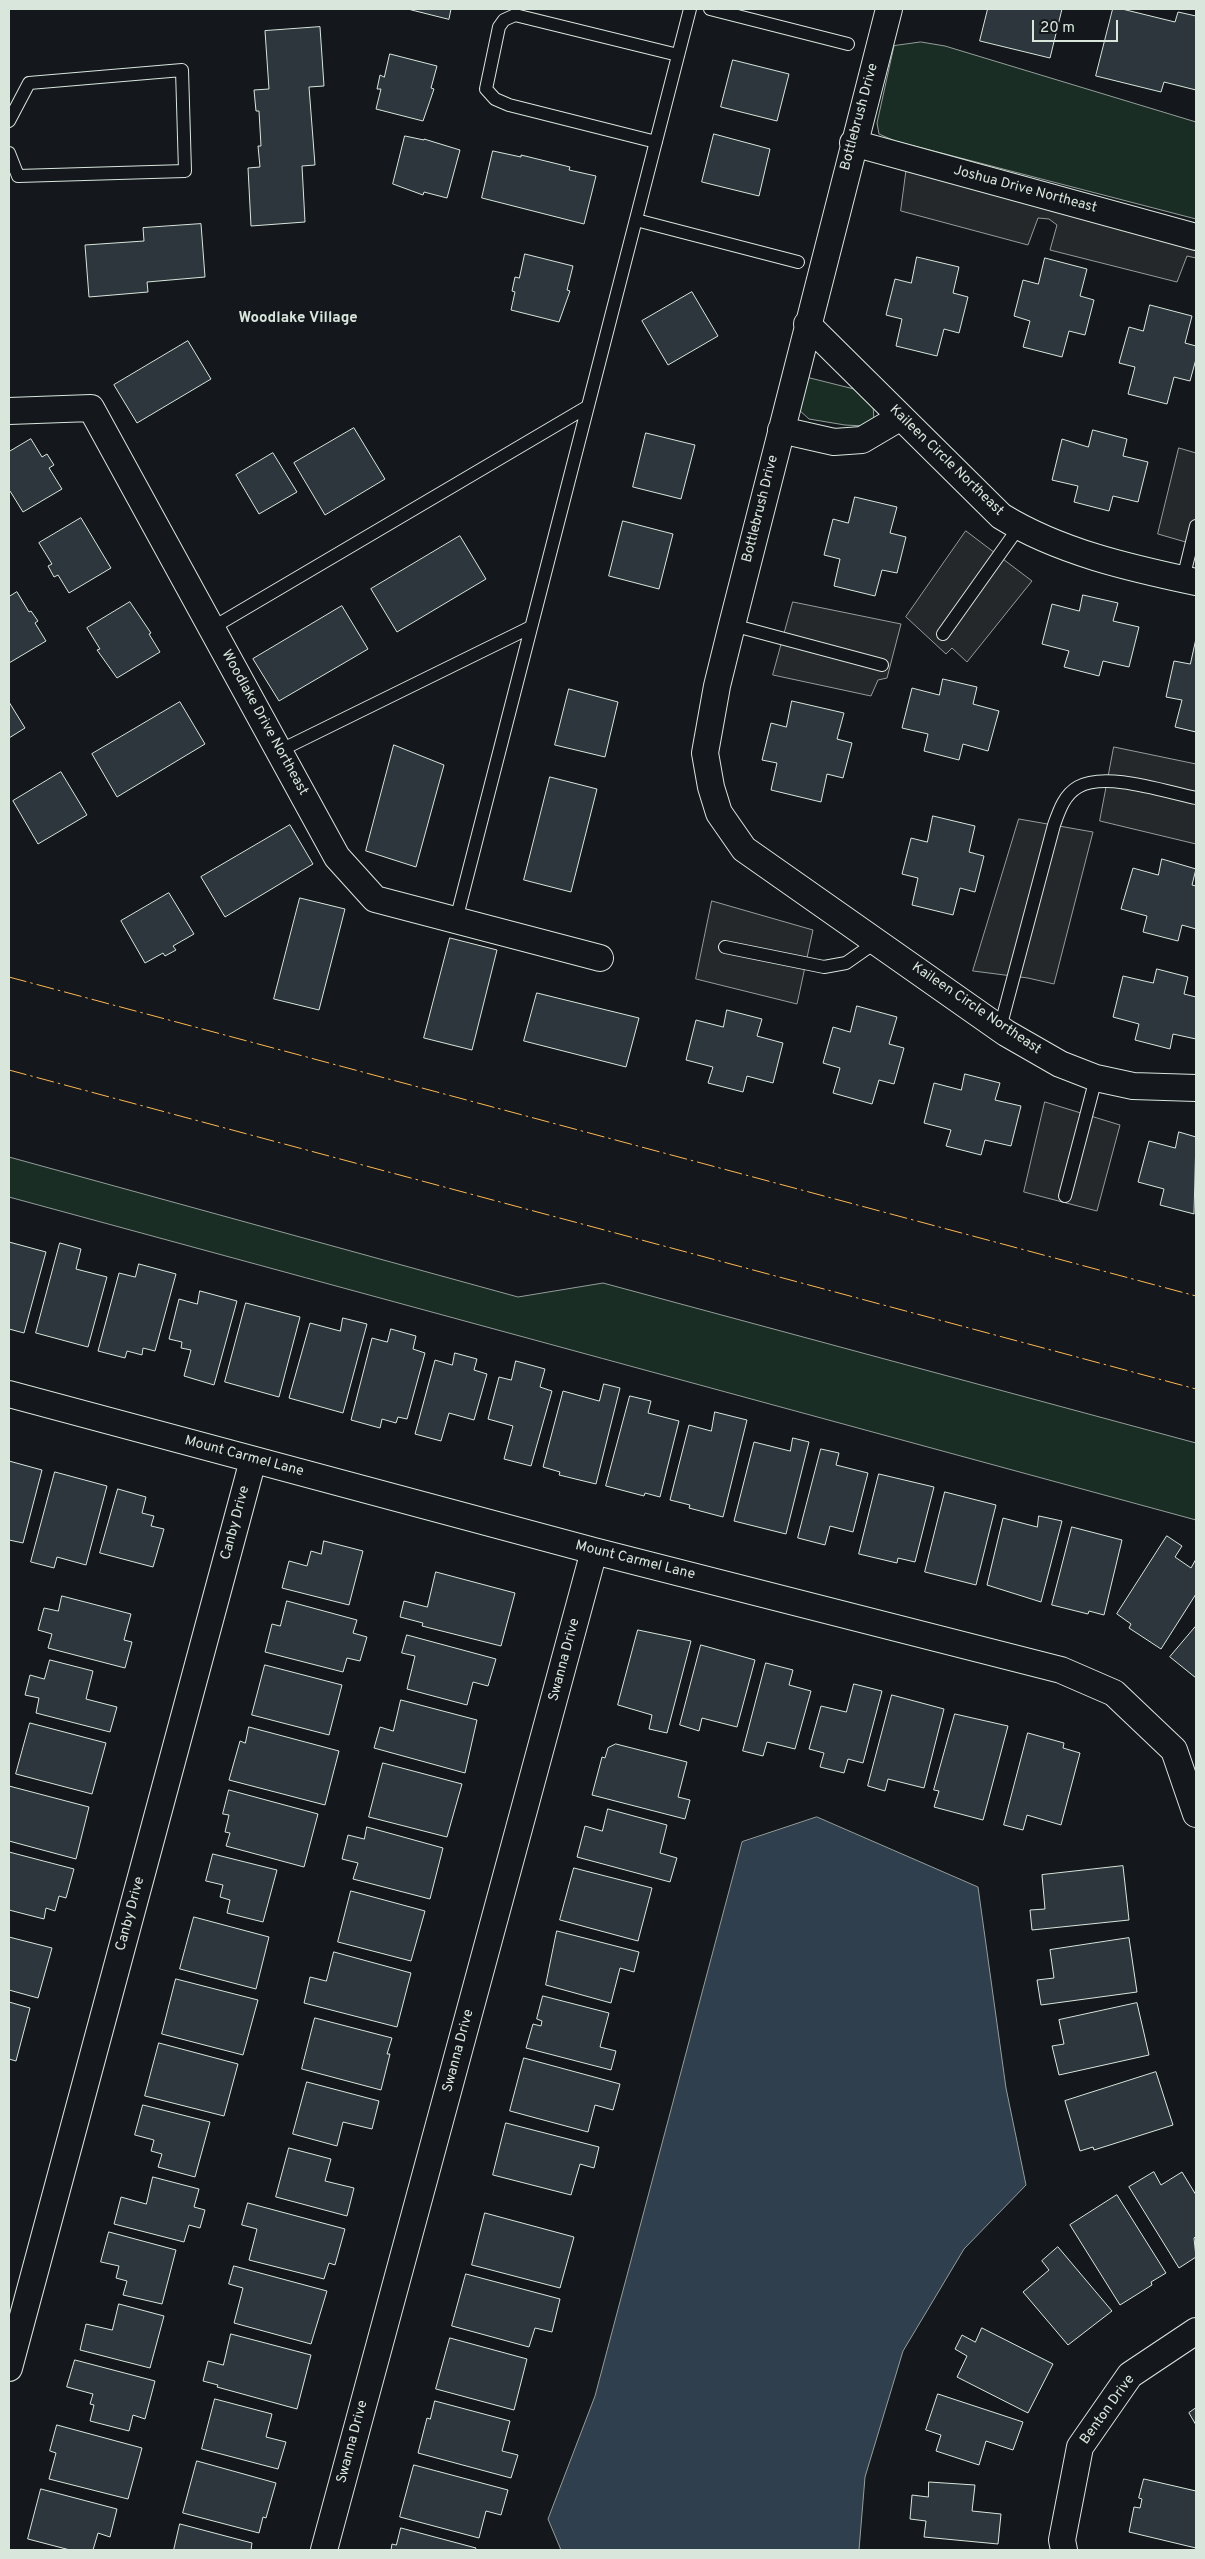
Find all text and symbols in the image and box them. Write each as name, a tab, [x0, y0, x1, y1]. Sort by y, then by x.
scale bar	[1035, 10, 1121, 42]
text: 20 m	[1040, 19, 1075, 38]
street label: Bottlebrush Drive	[838, 62, 882, 172]
street label: Joshua Drive Northeast	[951, 163, 1099, 217]
district label: Woodlake Village	[238, 310, 358, 328]
street label: Kaileen Circle Northeast	[885, 402, 1007, 520]
street label: Bottlebrush Drive	[740, 454, 782, 564]
street label: Woodlake Drive Northeast	[217, 647, 311, 799]
street label: Kaileen Circle Northeast	[908, 959, 1044, 1059]
street label: Mount Carmel Lane	[182, 1433, 306, 1481]
street label: Canby Drive	[218, 1484, 254, 1562]
street label: Mount Carmel Lane	[573, 1538, 697, 1584]
street label: Swanna Drive	[546, 1617, 584, 1703]
street label: Canby Drive	[113, 1875, 149, 1953]
street label: Swanna Drive	[440, 2008, 478, 2094]
street label: Benton Drive	[1077, 2372, 1139, 2448]
street label: Swanna Drive	[334, 2399, 372, 2485]

